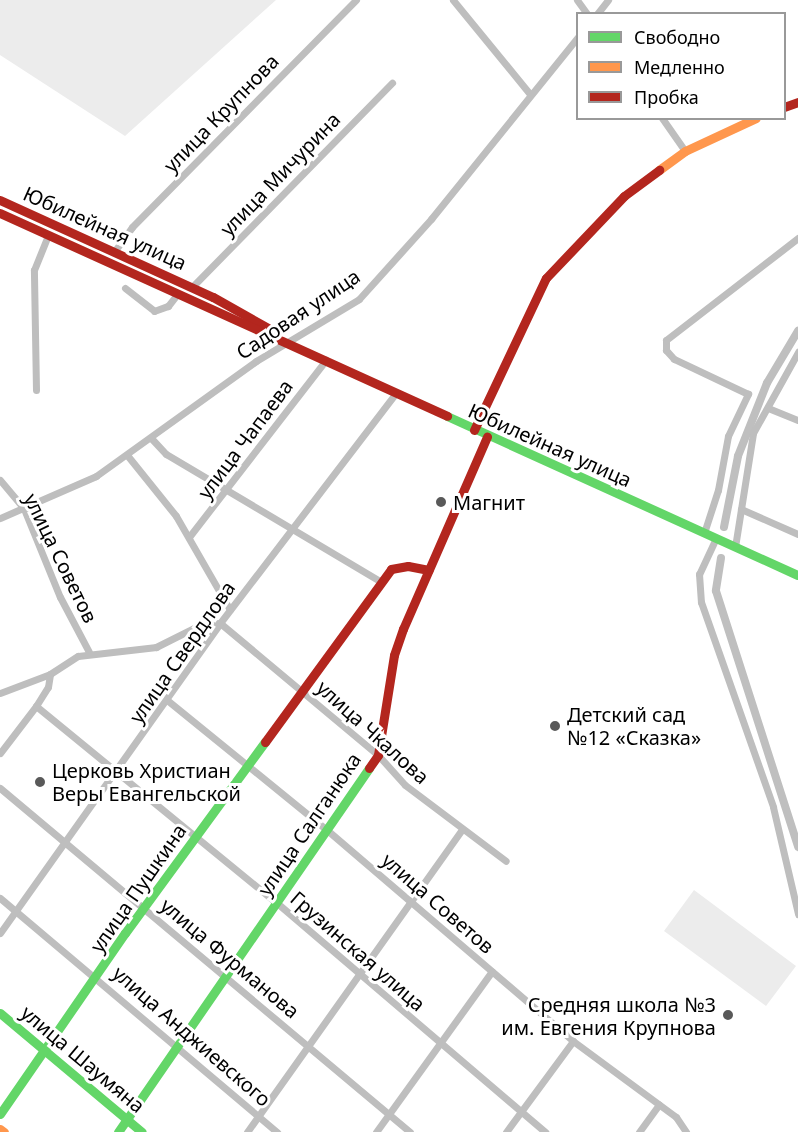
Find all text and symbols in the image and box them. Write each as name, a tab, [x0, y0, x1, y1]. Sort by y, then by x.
legend	[576, 12, 786, 120]
text: Свободно	[634, 25, 720, 49]
street label: улица Крупнова	[159, 49, 283, 177]
text: Медленно	[634, 55, 725, 79]
text: Пробка	[634, 85, 699, 109]
street label: улица Мичурина	[215, 107, 345, 241]
street label: Юбилейная улица	[20, 181, 190, 275]
street label: Садовая улица	[232, 264, 364, 364]
street label: улица Чапаева	[192, 375, 298, 503]
street label: Юбилейная улица	[465, 398, 635, 492]
street label: улица Советов	[19, 489, 103, 627]
place label: Магнит	[453, 490, 525, 514]
marker: Магнит	[434, 495, 448, 509]
street label: улица Свердлова	[124, 576, 240, 728]
street label: улица Чкалова	[312, 675, 434, 789]
place label: Детский сад №12 «Сказка»	[567, 702, 701, 749]
marker: Детский сад №12 «Сказка»	[548, 719, 562, 733]
street label: улица Салганюка	[252, 748, 366, 900]
place label: Церковь Христиан Веры Евангельской	[52, 759, 241, 806]
marker: Церковь Христиан Веры Евангельской	[33, 775, 47, 789]
street label: улица Пушкина	[85, 819, 191, 957]
street label: улица Советов	[377, 848, 499, 958]
street label: Грузинская улица	[286, 886, 430, 1016]
street label: улица Фурманова	[156, 893, 304, 1023]
street label: улица Анджиевского	[108, 961, 276, 1111]
place label: Средняя школа №3 им. Евгения Крупнова	[501, 992, 716, 1039]
street label: улица Шаумяна	[16, 1000, 150, 1118]
marker: Средняя школа №3 им. Евгения Крупнова	[721, 1008, 735, 1022]

